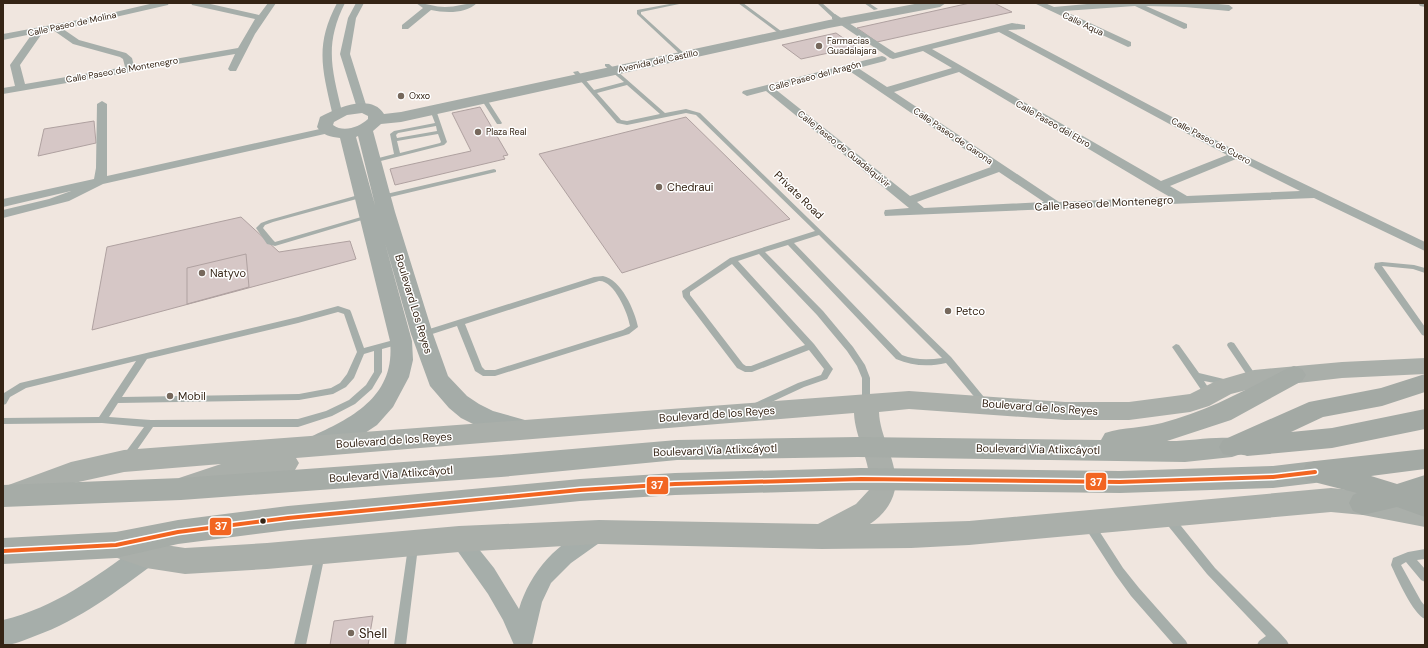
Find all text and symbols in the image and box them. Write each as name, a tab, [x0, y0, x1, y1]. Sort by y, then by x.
street label: Calle Paseo de Molina	[27, 9, 118, 39]
street label: Calle Aqua	[1060, 9, 1106, 39]
place label: Farmacias Guadalajara	[827, 35, 877, 57]
marker: Farmacias Guadalajara	[814, 41, 824, 51]
street label: Avenida del Castillo	[617, 47, 699, 75]
street label: Calle Paseo de Montenegro	[65, 54, 179, 86]
street label: Calle Paseo del Aragón	[768, 58, 862, 94]
place label: Oxxo	[409, 90, 430, 102]
marker: Oxxo	[396, 91, 406, 101]
street label: Calle Paseo del Ebro	[1013, 98, 1093, 150]
street label: Calle Paseo de Garona	[911, 105, 995, 167]
street label: Calle Paseo de Guadalquivir	[795, 108, 893, 191]
street label: Calle Paseo de Cuero	[1169, 115, 1253, 167]
place label: Plaza Real	[486, 126, 527, 138]
marker: Plaza Real	[473, 127, 483, 137]
street label: Private Road	[771, 168, 827, 222]
place label: Chedraui	[667, 180, 713, 194]
marker: Chedraui	[654, 182, 664, 192]
street label: Calle Paseo de Montenegro	[1034, 192, 1174, 214]
street label: Boulevard Los Reyes	[392, 253, 436, 355]
place label: Natyvo	[210, 266, 246, 280]
marker: Natyvo	[197, 268, 207, 278]
place label: Petco	[956, 304, 985, 318]
marker: Petco	[943, 306, 953, 316]
place label: Mobil	[178, 389, 206, 403]
marker: Mobil	[165, 391, 175, 401]
street label: Boulevard de los Reyes	[982, 396, 1098, 418]
street label: Boulevard de los Reyes	[659, 403, 775, 425]
street label: Boulevard de los Reyes	[336, 429, 452, 451]
street label: Boulevard Vía Atlixcáyotl	[653, 441, 777, 459]
street label: Boulevard Vía Atlixcáyotl	[976, 441, 1100, 457]
street label: Boulevard Vía Atlixcáyotl	[329, 463, 453, 485]
line badge: 37	[1085, 472, 1107, 491]
text: 37	[1090, 475, 1102, 489]
line badge: 37	[646, 476, 669, 495]
text: 37	[651, 478, 663, 492]
unlabelled marker	[258, 516, 268, 526]
line badge: 37	[209, 517, 232, 536]
text: 37	[215, 519, 227, 533]
place label: Shell	[359, 625, 387, 642]
marker: Shell	[346, 628, 356, 638]

